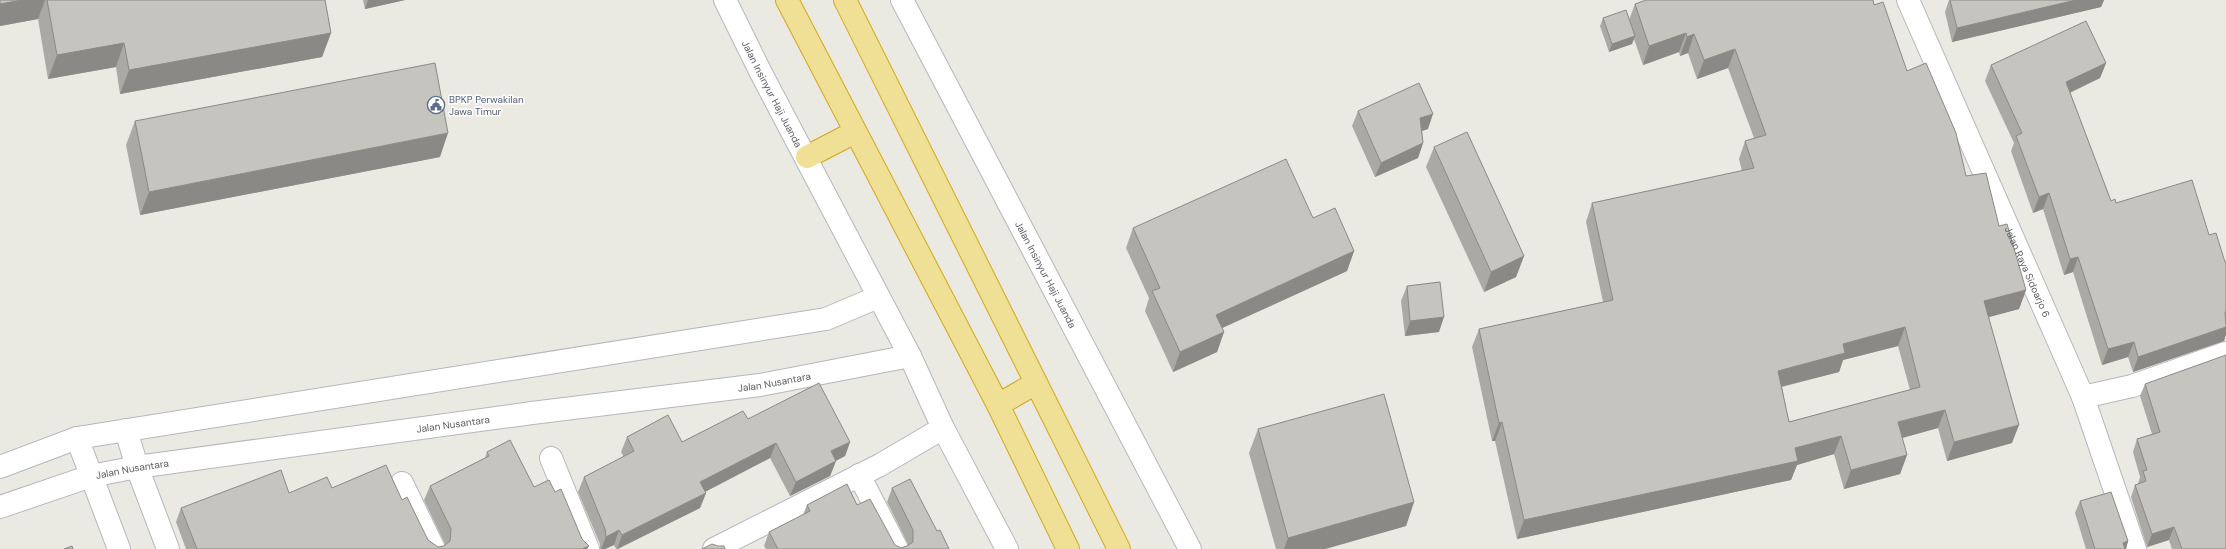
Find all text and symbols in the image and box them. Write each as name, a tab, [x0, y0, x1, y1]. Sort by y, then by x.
street label: Jalan Insinyur Haji Juanda	[739, 38, 805, 150]
place label: BPKP Perwakilan Jawa Timur	[449, 93, 524, 118]
public building icon: BPKP Perwakilan Jawa Timur	[426, 95, 446, 115]
street label: Jalan Insinyur Haji Juanda	[1012, 219, 1079, 330]
street label: Jalan Raya Sidoarjo 6	[2002, 225, 2053, 319]
street label: Jalan Nusantara	[737, 369, 812, 395]
street label: Jalan Nusantara	[416, 413, 491, 436]
street label: Jalan Nusantara	[95, 457, 170, 482]

